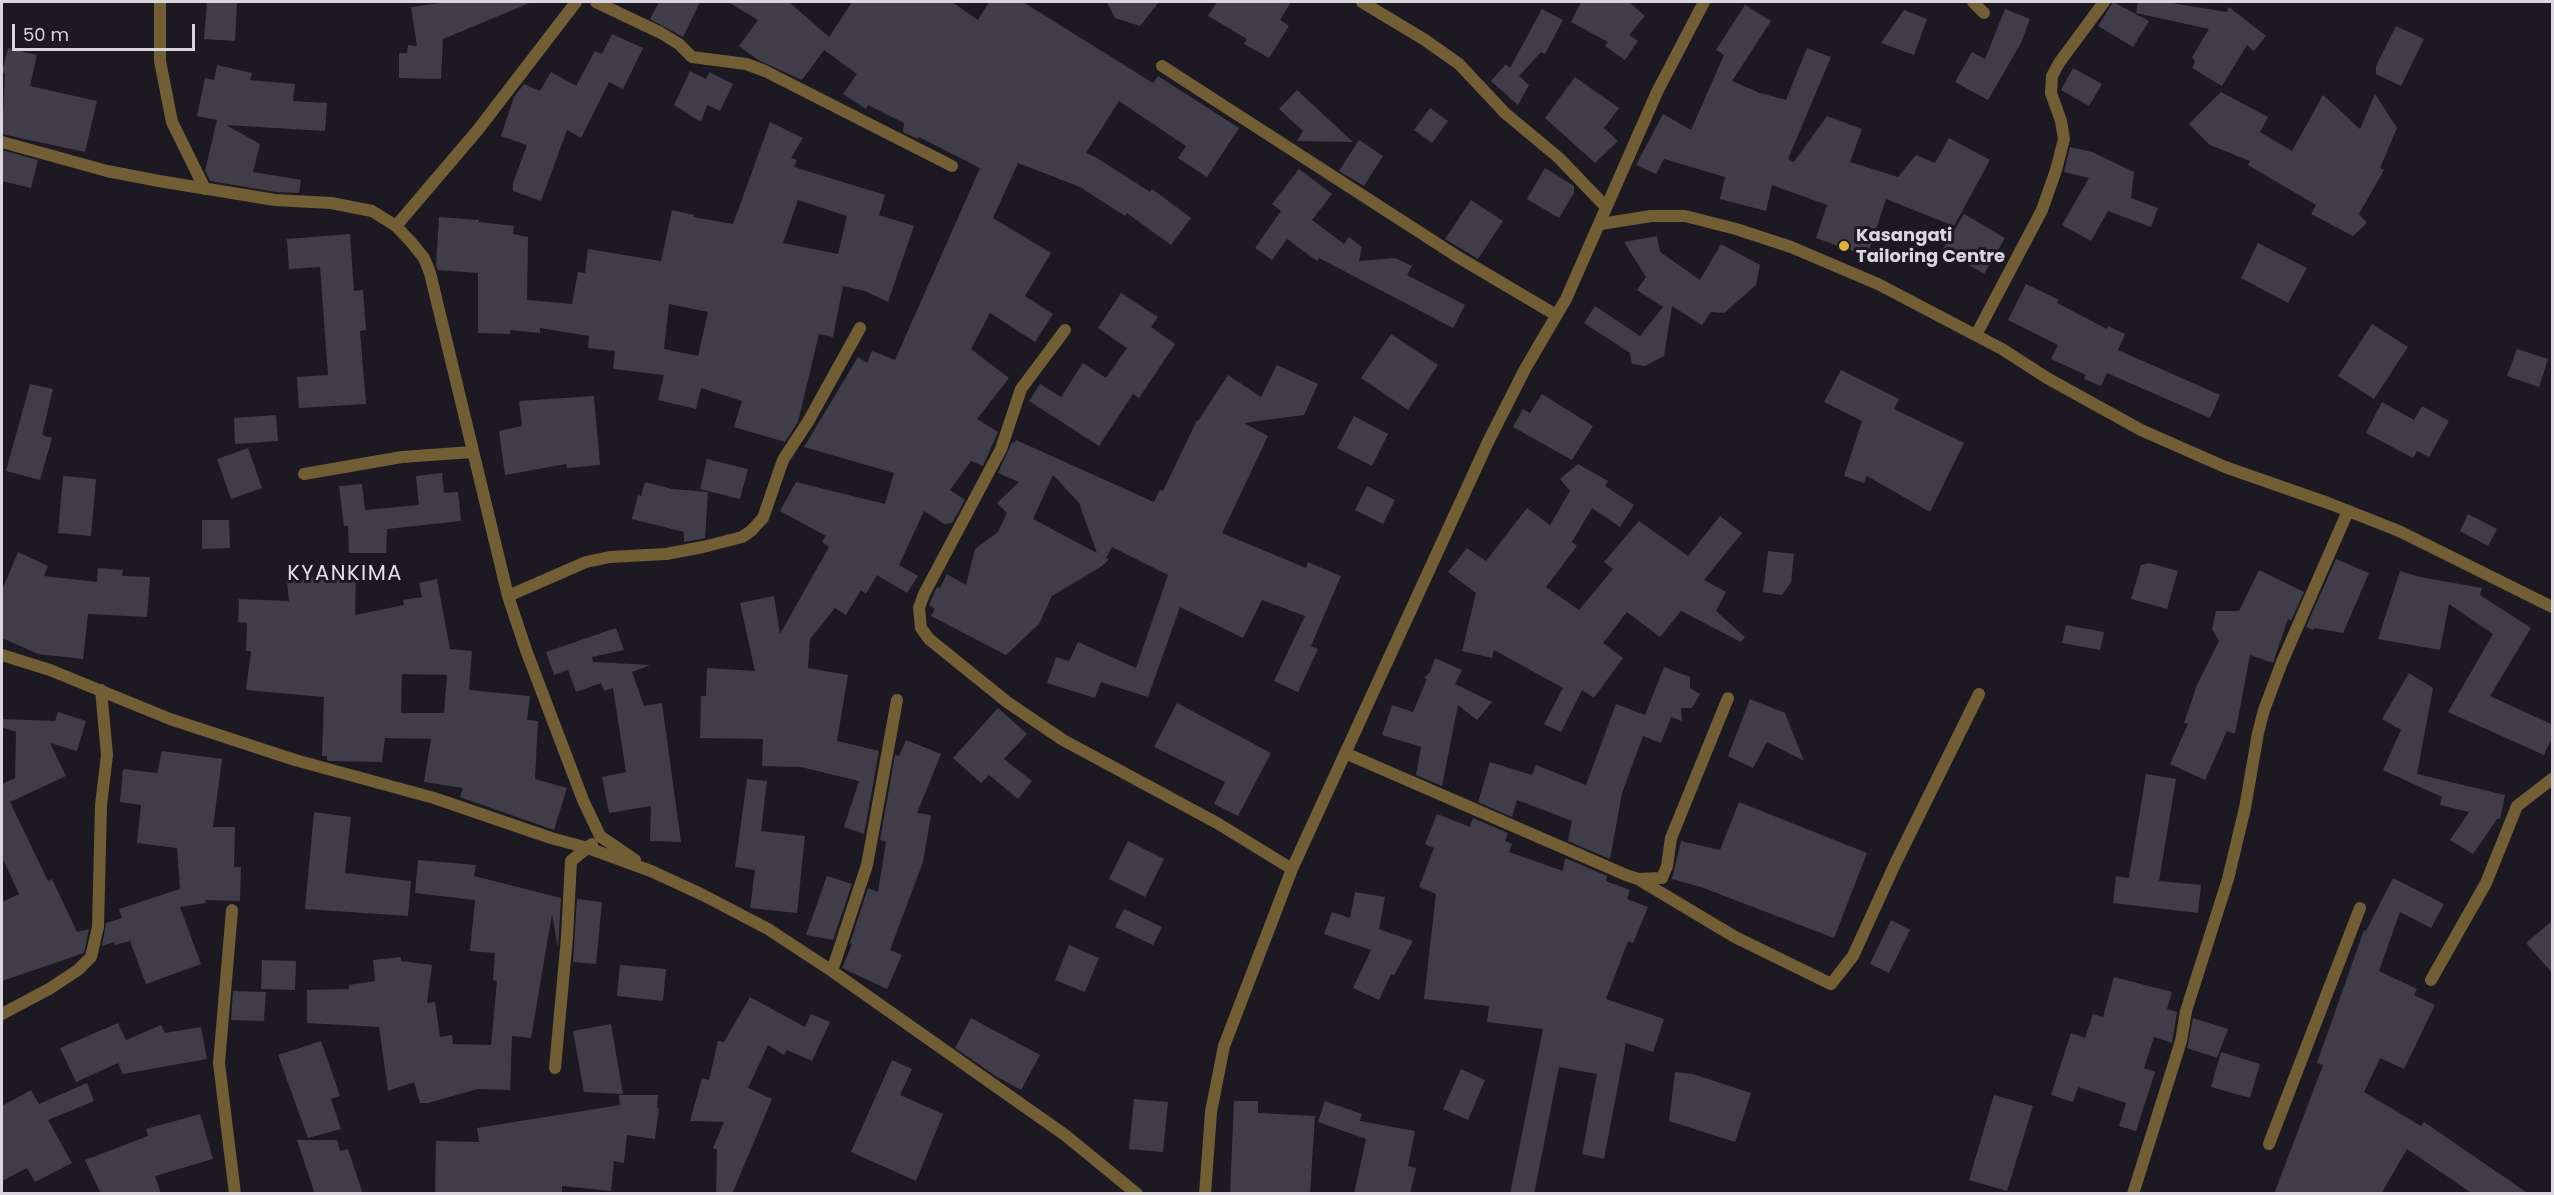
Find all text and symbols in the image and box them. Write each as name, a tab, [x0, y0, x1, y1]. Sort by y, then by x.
scale bar	[15, 12, 198, 50]
text: 50 m	[23, 22, 69, 47]
place label: Kasangati Tailoring Centre	[1856, 225, 2005, 268]
marker: Kasangati Tailoring Centre	[1837, 239, 1851, 253]
district label: KYANKIMA	[287, 562, 403, 588]

